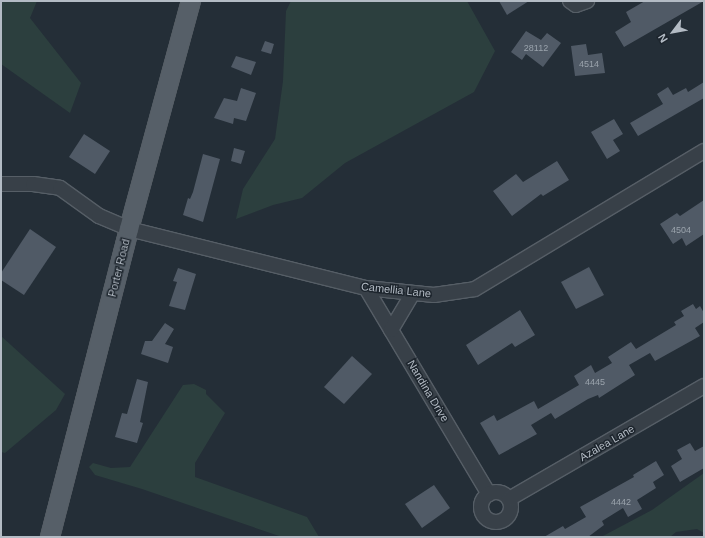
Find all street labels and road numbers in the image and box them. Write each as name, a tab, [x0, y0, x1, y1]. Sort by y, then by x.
street label: Porter Road	[105, 238, 133, 298]
street label: Camellia Lane	[360, 280, 432, 300]
street label: Nandina Drive	[404, 358, 452, 424]
street label: Azalea Lane	[577, 422, 637, 464]

